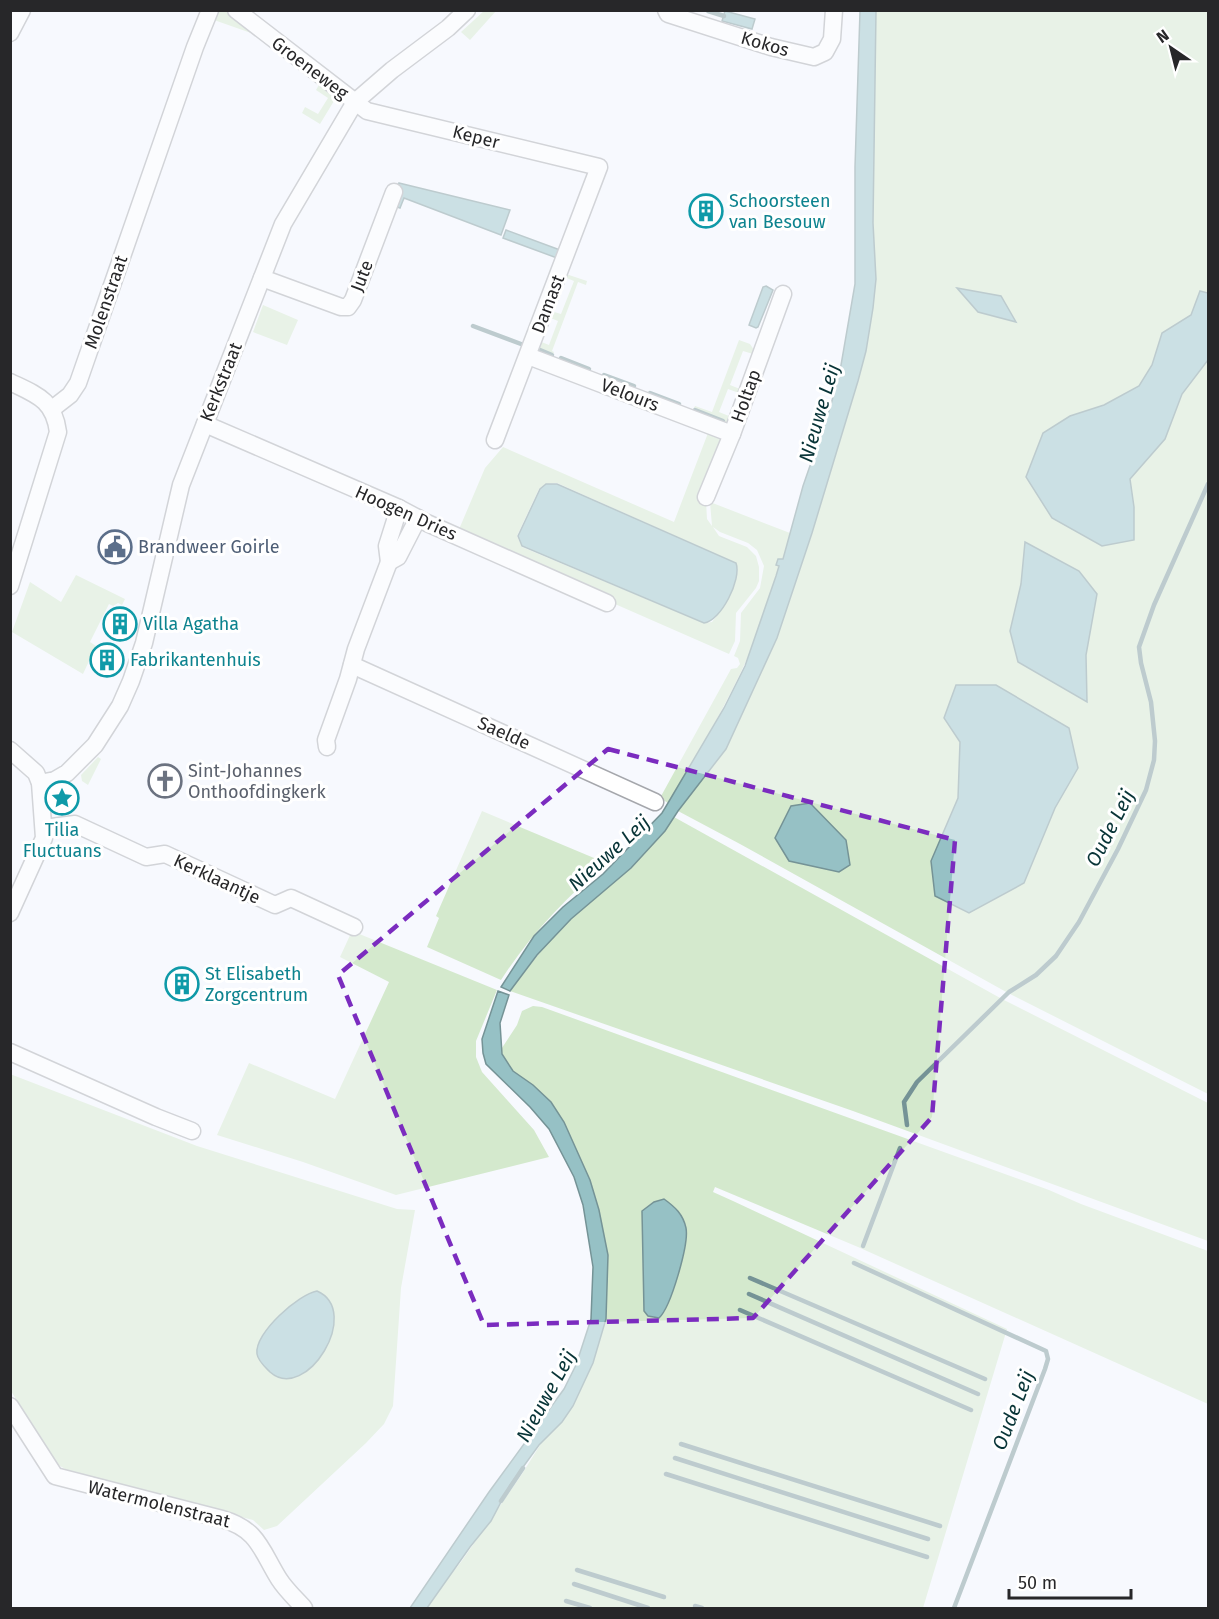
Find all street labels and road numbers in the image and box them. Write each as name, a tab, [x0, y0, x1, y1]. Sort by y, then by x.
street label: Kokos	[738, 27, 792, 61]
street label: Groeneweg	[267, 32, 353, 104]
street label: Keper	[450, 121, 502, 153]
street label: Molenstraat	[80, 252, 132, 352]
street label: Jute	[346, 257, 378, 295]
street label: Damast	[527, 271, 569, 336]
street label: Kerkstraat	[195, 339, 247, 425]
street label: Holtap	[726, 366, 766, 426]
street label: Velours	[598, 374, 662, 416]
street label: Hoogen Dries	[352, 481, 460, 545]
street label: Saelde	[474, 712, 534, 754]
street label: Kerklaantje	[170, 849, 264, 909]
street label: Watermolenstraat	[86, 1476, 233, 1532]

